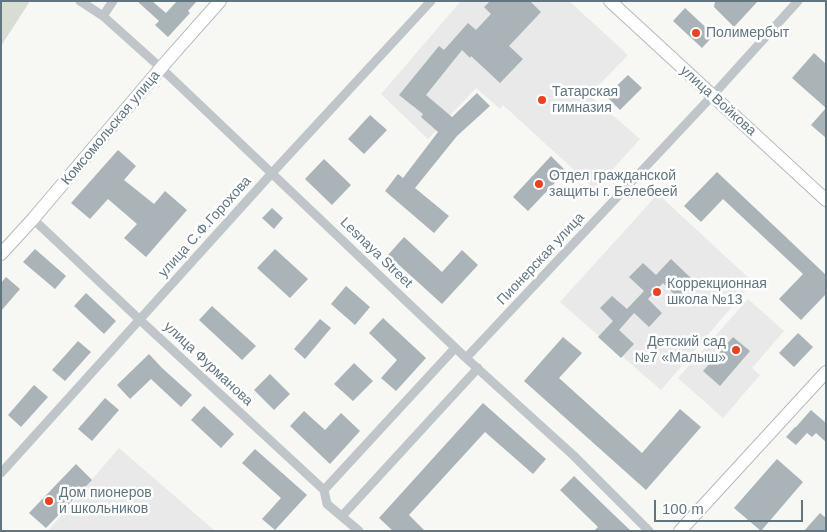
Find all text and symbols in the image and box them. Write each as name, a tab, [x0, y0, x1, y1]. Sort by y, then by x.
place label: Полимербыт	[706, 25, 789, 41]
marker: Полимербыт	[690, 27, 702, 39]
street label: улица Войкова	[677, 62, 759, 140]
street label: Комсомольская улица	[58, 67, 164, 189]
place label: Татарская гимназия	[552, 84, 618, 116]
marker: Татарская гимназия	[536, 94, 548, 106]
place label: Отдел гражданской защиты г. Белебеей	[549, 168, 678, 200]
street label: улица С.Ф.Горохова	[155, 173, 255, 281]
marker: Отдел гражданской защиты г. Белебеей	[533, 178, 545, 190]
street label: Пионерская улица	[494, 209, 588, 309]
street label: Lesnaya Street	[336, 214, 416, 292]
place label: Коррекционная школа №13	[667, 276, 767, 308]
marker: Коррекционная школа №13	[651, 286, 663, 298]
street label: улица Фурманова	[160, 318, 256, 410]
place label: Детский сад №7 «Малыш»	[635, 334, 726, 367]
marker: Детский сад №7 «Малыш»	[730, 344, 742, 356]
place label: Дом пионеров и школьников	[59, 485, 152, 518]
scale bar	[657, 490, 806, 522]
marker: Дом пионеров и школьников	[43, 495, 55, 507]
text: 100 m	[662, 500, 704, 517]

